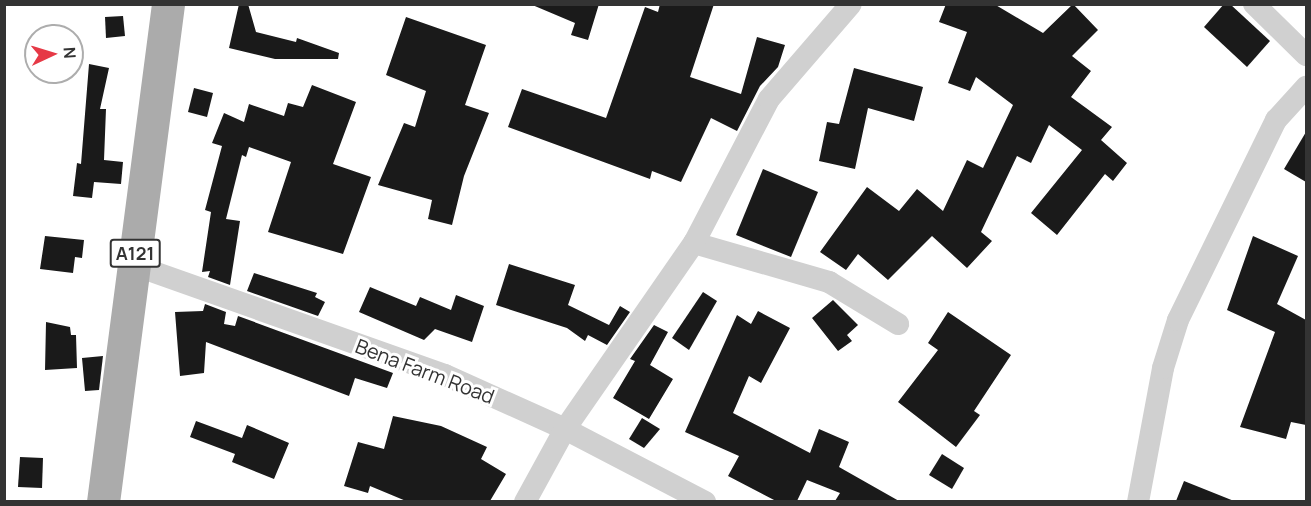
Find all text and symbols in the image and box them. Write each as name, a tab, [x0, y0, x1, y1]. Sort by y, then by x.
north arrow	[24, 24, 84, 84]
text: N	[59, 46, 81, 59]
road number: A121	[110, 238, 160, 268]
street label: Bena Farm Road	[352, 333, 498, 409]

